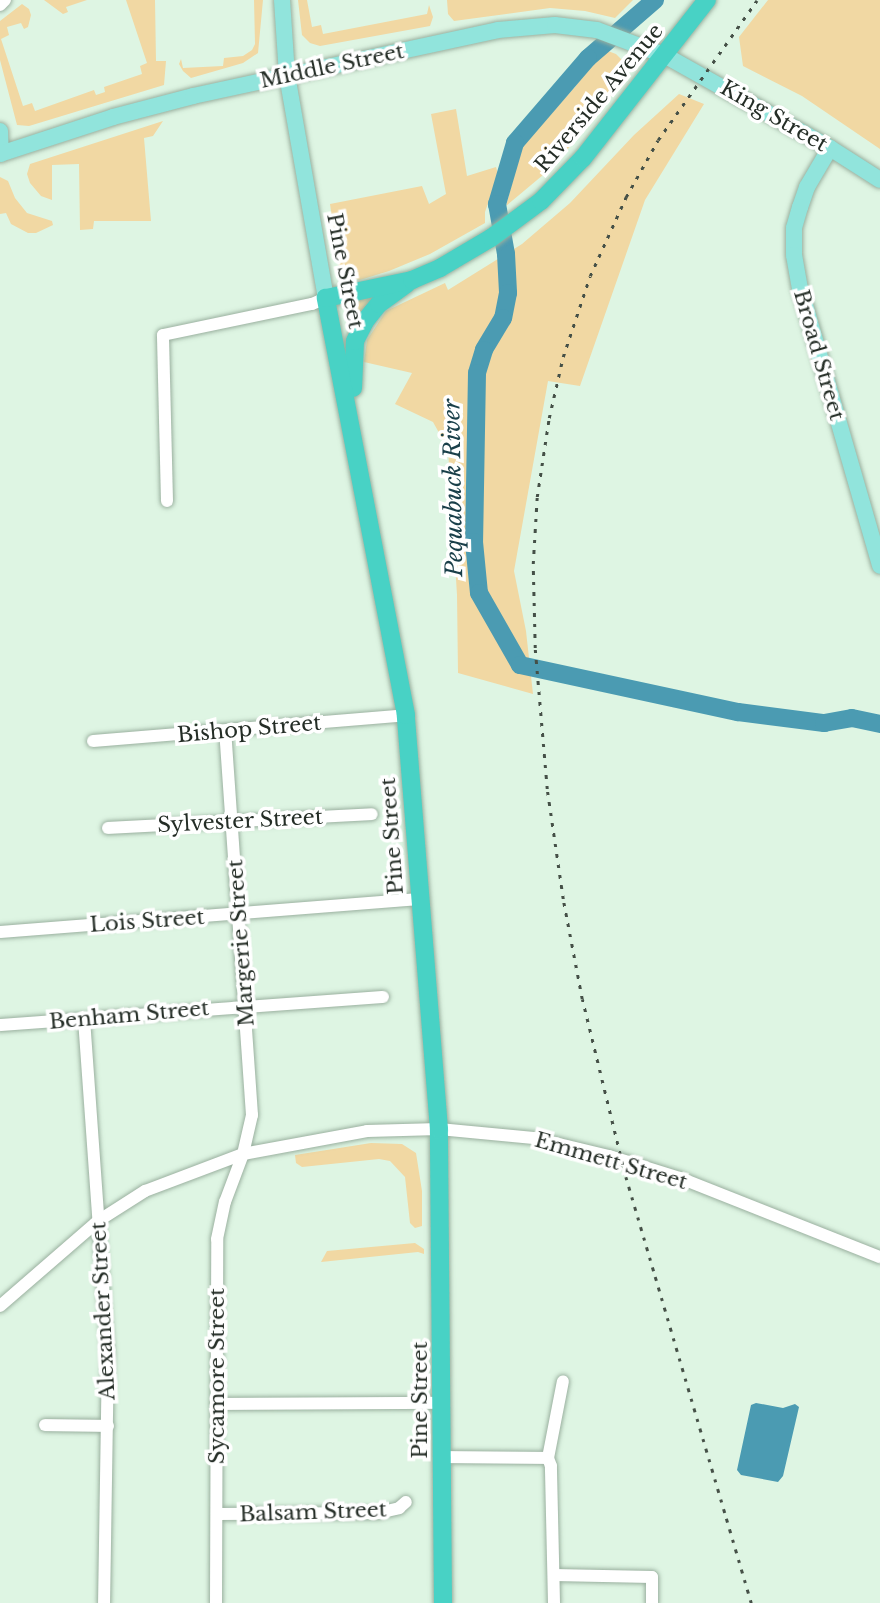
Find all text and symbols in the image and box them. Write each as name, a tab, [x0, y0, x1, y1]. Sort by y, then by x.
street label: Riverside Avenue	[529, 18, 669, 178]
street label: Middle Street	[258, 38, 406, 94]
street label: King Street	[716, 75, 832, 157]
street label: Pine Street	[321, 211, 369, 331]
street label: Broad Street	[788, 287, 850, 423]
water label: Pequabuck River	[438, 399, 468, 577]
street label: Bishop Street	[176, 710, 322, 748]
street label: Pine Street	[375, 777, 409, 895]
street label: Sylvester Street	[156, 804, 324, 838]
street label: Margerie Street	[223, 859, 259, 1027]
street label: Lois Street	[89, 904, 205, 938]
street label: Benham Street	[48, 995, 210, 1035]
street label: Emmett Street	[532, 1127, 690, 1195]
street label: Alexander Street	[86, 1221, 120, 1401]
street label: Sycamore Street	[204, 1288, 230, 1464]
street label: Pine Street	[407, 1341, 433, 1459]
street label: Balsam Street	[239, 1497, 387, 1527]

